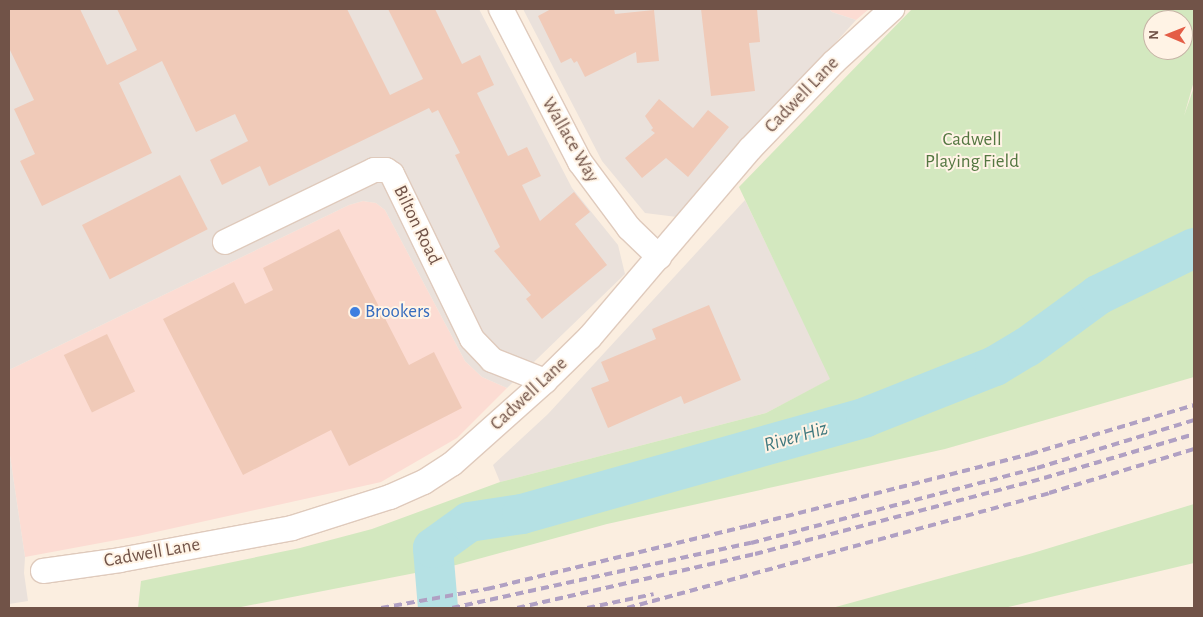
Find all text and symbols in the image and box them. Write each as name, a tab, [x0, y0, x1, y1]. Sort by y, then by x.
north arrow	[1143, 10, 1193, 60]
text: N	[1147, 30, 1161, 40]
street label: Cadwell Lane	[760, 52, 844, 138]
street label: Wallace Way	[536, 93, 604, 187]
park label: Cadwell Playing Field	[925, 129, 1019, 173]
street label: Bilton Road	[388, 182, 446, 268]
place label: Brookers	[365, 301, 430, 323]
marker: Brookers	[349, 306, 361, 318]
street label: Cadwell Lane	[486, 352, 572, 436]
water label: River Hiz	[761, 416, 831, 458]
street label: Cadwell Lane	[102, 533, 202, 573]

